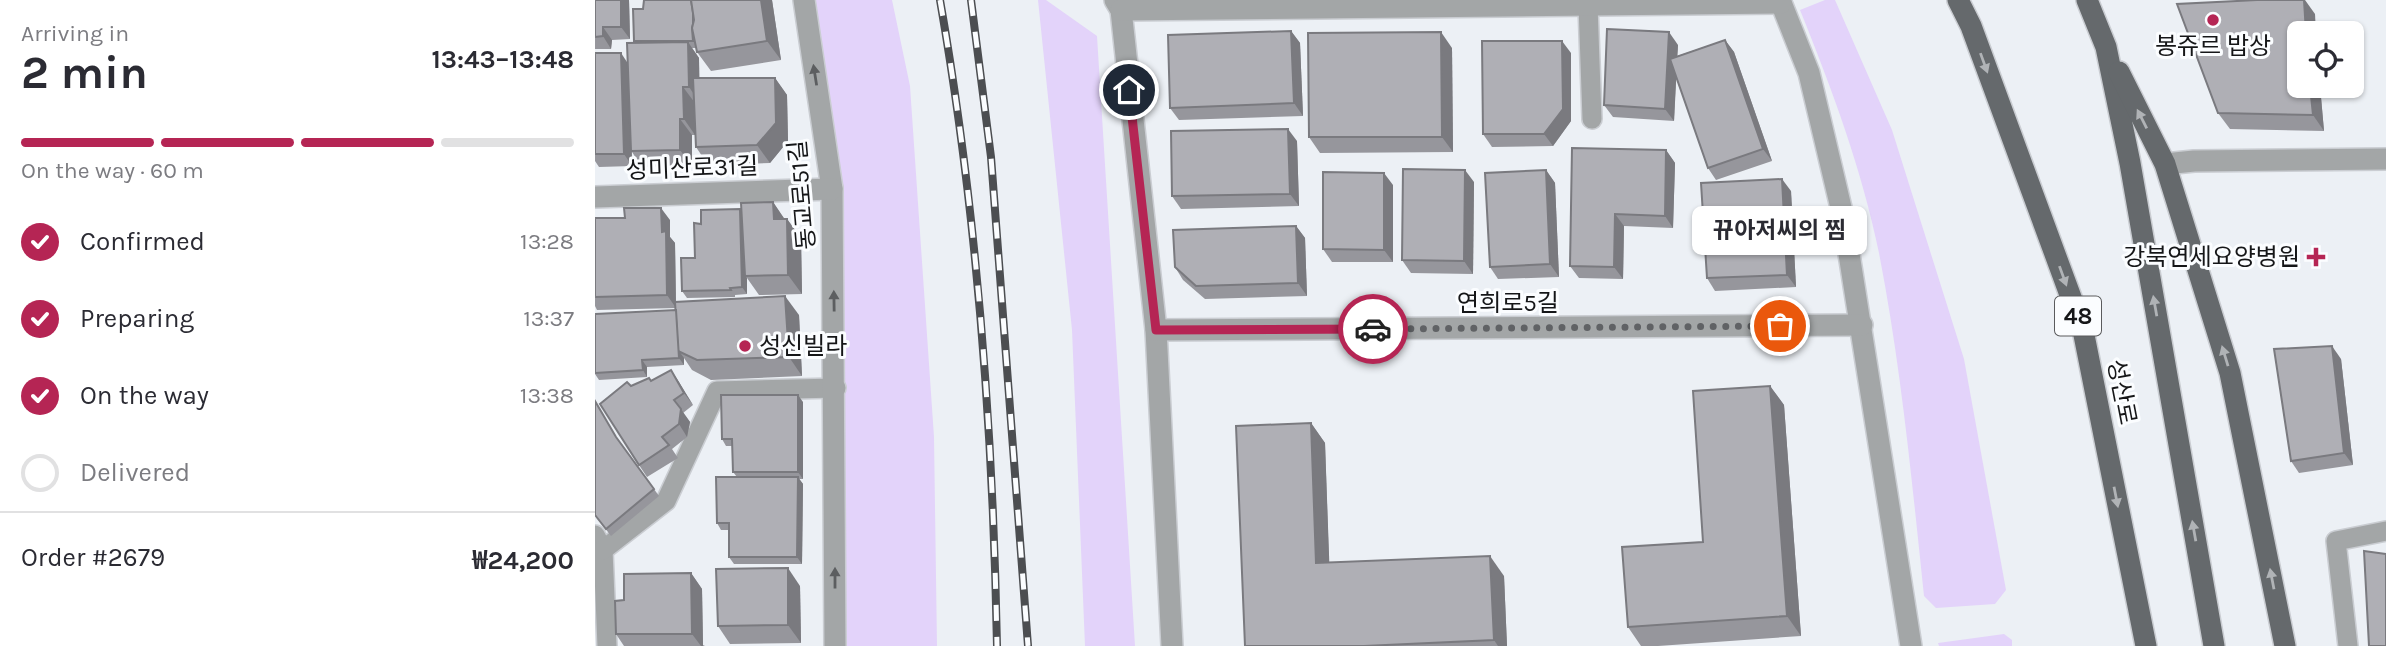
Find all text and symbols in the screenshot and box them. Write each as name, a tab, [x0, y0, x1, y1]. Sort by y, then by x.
marker: 봉쥬르 밥상	[2205, 12, 2221, 28]
text: Arriving in	[21, 20, 129, 47]
map controls	[2287, 21, 2364, 98]
button: locate	[2287, 21, 2364, 98]
place label: 봉쥬르 밥상	[2155, 32, 2271, 60]
text: 13:43–13:48	[432, 44, 574, 75]
text: 2 min	[21, 46, 148, 100]
one-way arrow	[1979, 52, 1990, 73]
pin	[1099, 60, 1159, 120]
one-way arrow	[809, 64, 820, 86]
icon: home	[1110, 71, 1148, 109]
one-way arrow	[2137, 109, 2148, 129]
street label: 동교로51길	[783, 139, 821, 251]
street label: 성미산로31길	[625, 152, 759, 184]
text: On the way · 60 m	[21, 157, 204, 184]
callout: 뀨아저씨의 찜	[1693, 207, 1867, 256]
text: 뀨아저씨의 찜	[1713, 217, 1846, 244]
icon: check	[21, 223, 59, 261]
text: Confirmed	[80, 226, 205, 257]
text: 13:28	[520, 228, 574, 255]
place label: 강북연세요양병원	[2123, 243, 2300, 271]
marker: 강북연세요양병원	[2306, 247, 2326, 267]
one-way arrow	[2058, 266, 2069, 287]
street label: 연희로5길	[1457, 289, 1559, 317]
one-way arrow	[828, 290, 840, 312]
courier	[1338, 294, 1408, 364]
one-way arrow	[2149, 295, 2160, 317]
pin	[1750, 296, 1810, 356]
road number: 48	[2055, 296, 2101, 336]
icon: check	[21, 300, 59, 338]
text: Preparing	[80, 303, 194, 334]
text: 13:37	[523, 305, 574, 332]
icon: bag	[1761, 307, 1799, 345]
icon: car	[1354, 310, 1392, 348]
place label: 성신빌라	[759, 332, 847, 360]
marker: 성신빌라	[737, 338, 753, 354]
one-way arrow	[2220, 346, 2230, 367]
street label: 성산로	[2102, 357, 2142, 427]
icon: check	[21, 377, 59, 415]
text: On the way	[80, 380, 209, 411]
text: 13:38	[520, 382, 574, 409]
text: Delivered	[80, 457, 190, 488]
one-way arrow	[2111, 486, 2122, 508]
one-way arrow	[2188, 519, 2199, 541]
text: Order #2679	[21, 542, 165, 573]
text: ₩24,200	[472, 545, 574, 576]
one-way arrow	[829, 567, 841, 589]
one-way arrow	[2266, 568, 2277, 590]

